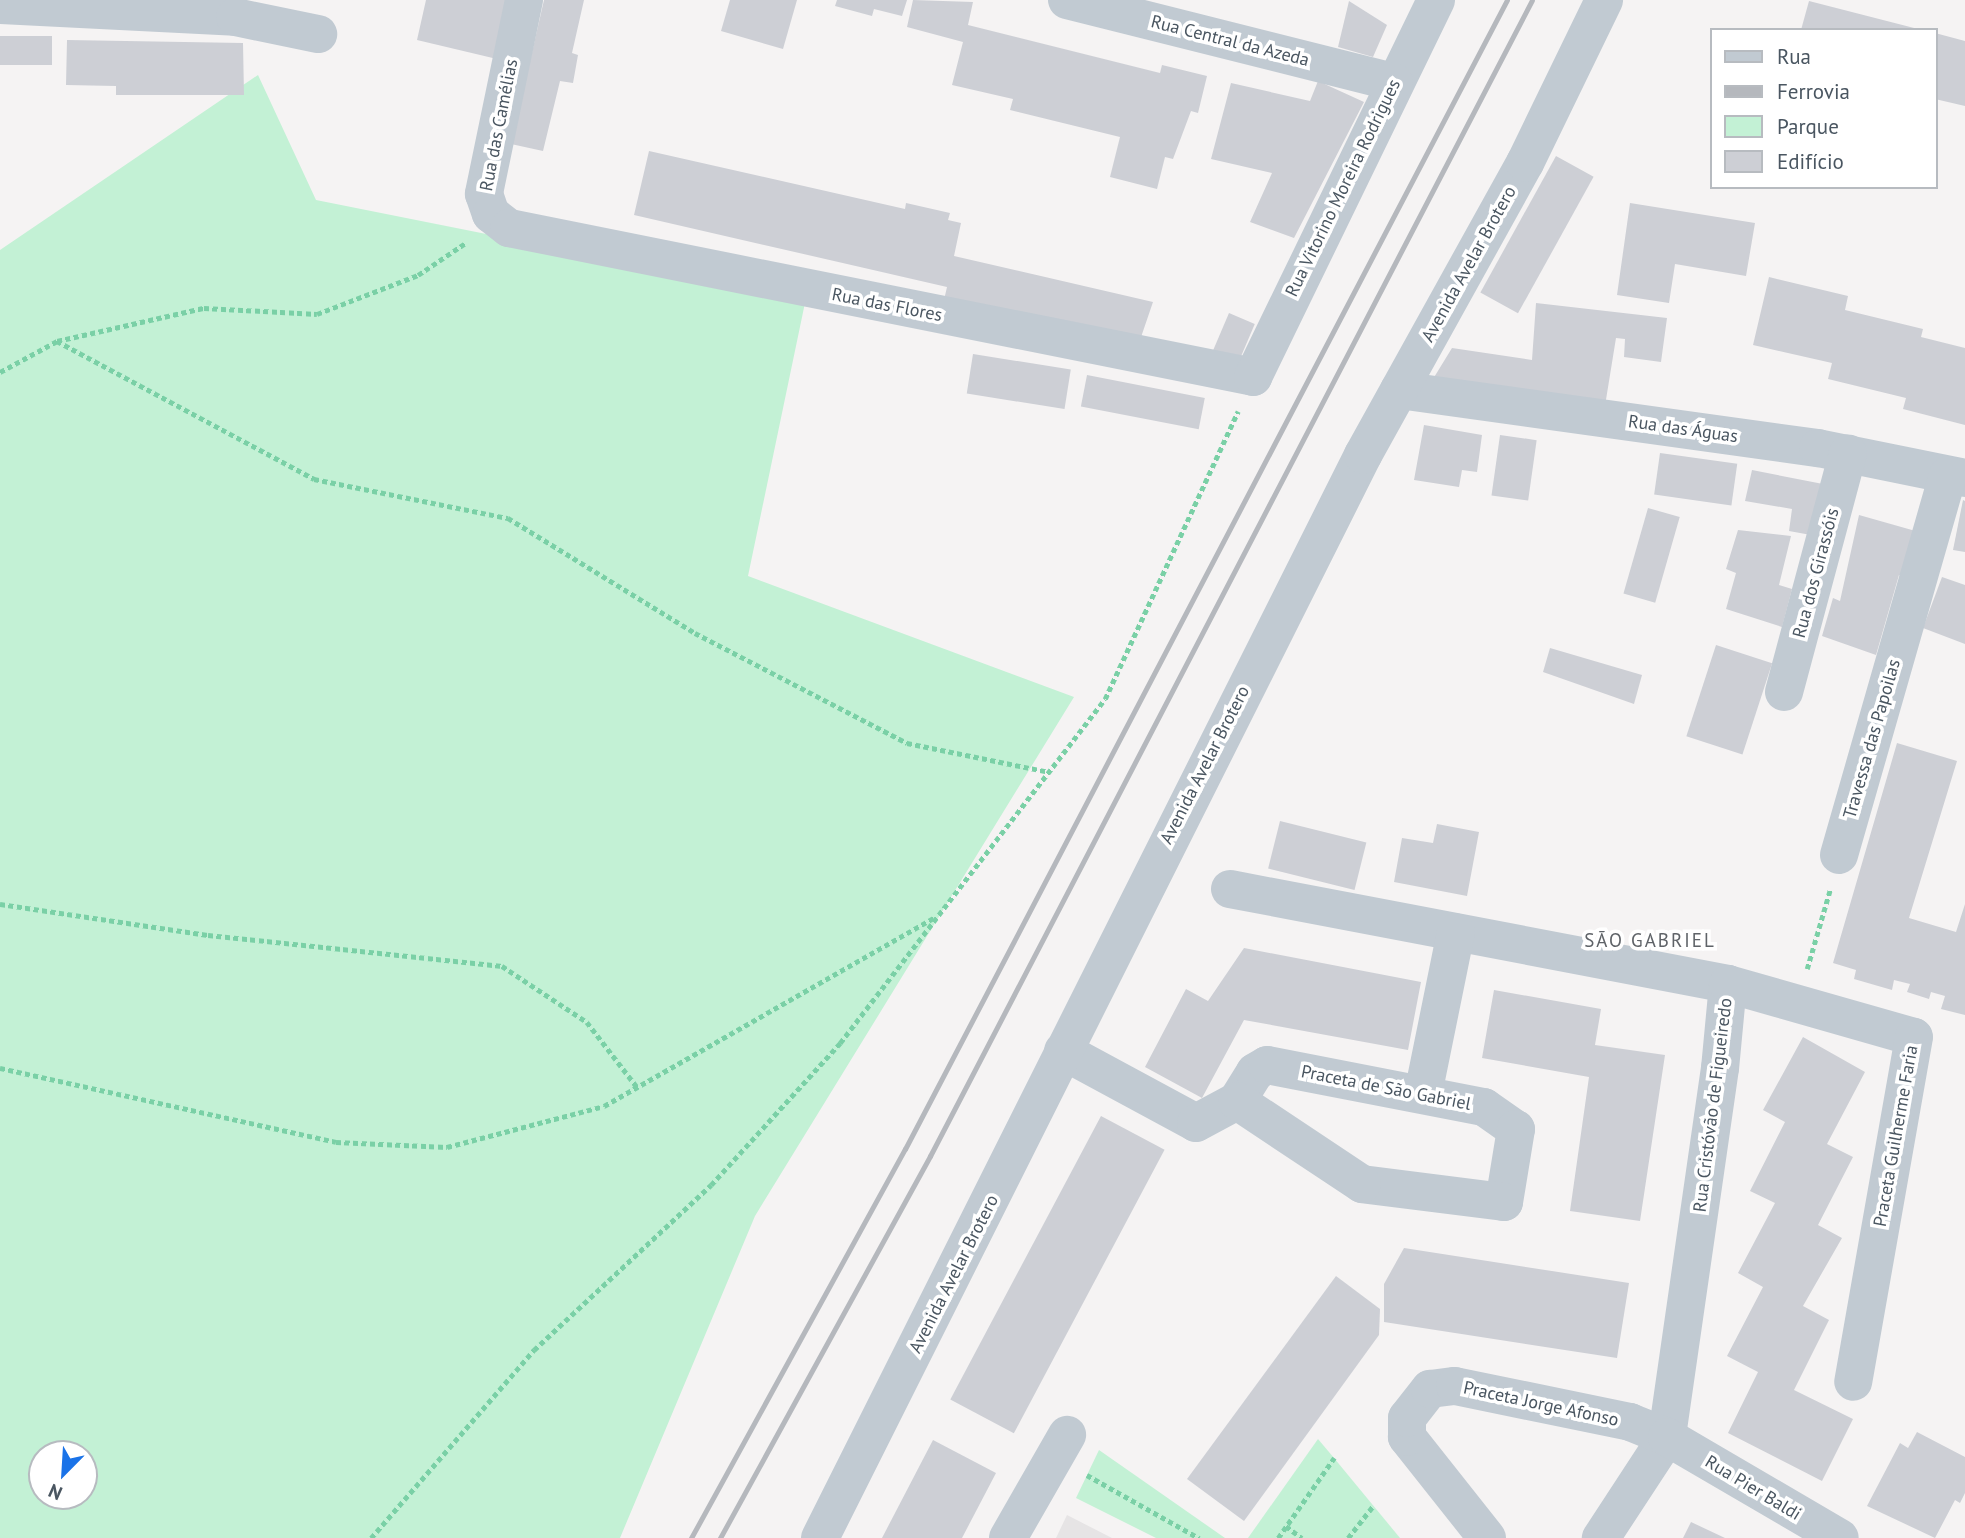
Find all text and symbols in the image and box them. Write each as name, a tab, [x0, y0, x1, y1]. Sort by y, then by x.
street label: Rua Central da Azeda	[1148, 11, 1312, 71]
legend	[1710, 28, 1937, 189]
text: Rua	[1777, 43, 1811, 70]
street label: Rua das Camélias	[476, 57, 522, 193]
street label: Rua Vitorino Moreira Rodrigues	[1281, 75, 1405, 301]
text: Ferrovia	[1777, 78, 1850, 105]
text: Parque	[1777, 113, 1839, 140]
text: Edifício	[1777, 148, 1844, 175]
street label: Avenida Avelar Brotero	[1417, 182, 1521, 346]
street label: Rua das Flores	[830, 284, 944, 326]
street label: Rua das Águas	[1626, 411, 1740, 447]
street label: Rua dos Girassóis	[1788, 506, 1844, 640]
street label: Travessa das Papoilas	[1839, 657, 1905, 821]
street label: Avenida Avelar Brotero	[1156, 682, 1254, 848]
district label: SÃO GABRIEL	[1586, 930, 1714, 952]
street label: Rua Cristóvão de Figueiredo	[1689, 997, 1737, 1213]
street label: Praceta Guilherme Faria	[1869, 1044, 1923, 1228]
street label: Praceta de São Gabriel	[1299, 1061, 1473, 1115]
street label: Avenida Avelar Brotero	[905, 1191, 1003, 1357]
street label: Praceta Jorge Afonso	[1461, 1377, 1621, 1431]
north arrow	[28, 1440, 98, 1510]
street label: Rua Pier Baldi	[1701, 1451, 1805, 1525]
text: N	[45, 1479, 66, 1506]

